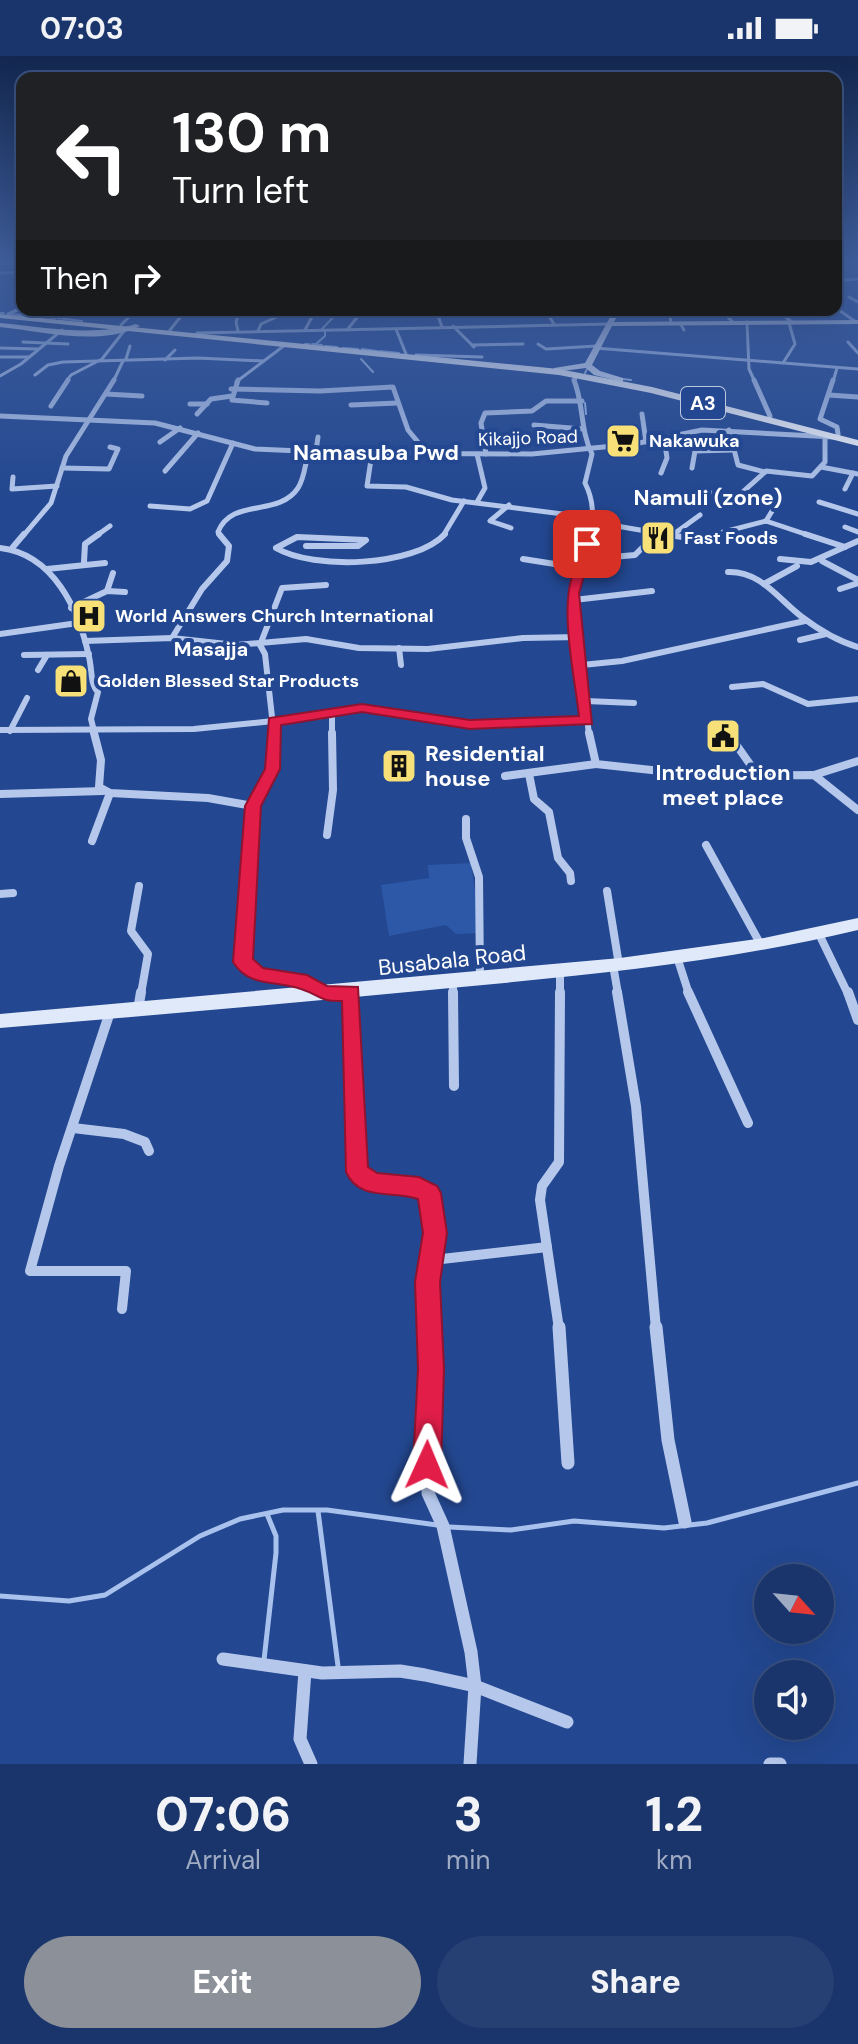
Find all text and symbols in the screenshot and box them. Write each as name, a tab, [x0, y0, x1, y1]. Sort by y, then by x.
text: 07:03	[40, 9, 124, 48]
text: 130 m	[172, 96, 331, 169]
icon: left	[40, 104, 144, 208]
text: Turn left	[172, 167, 309, 214]
icon: right	[124, 256, 168, 300]
text: Then	[40, 259, 108, 298]
road number: A3	[681, 387, 725, 419]
supermarket icon: Nakawuka	[604, 422, 642, 460]
street label: Kikajjo Road	[478, 424, 578, 452]
place label: Nakawuka	[649, 429, 740, 453]
district label: Namasuba Pwd	[293, 438, 459, 467]
district label: Namuli (zone)	[633, 483, 783, 512]
pin	[553, 510, 621, 578]
restaurant icon: Fast Foods	[639, 519, 677, 557]
icon: arrive	[565, 522, 609, 566]
place label: Fast Foods	[684, 526, 778, 550]
hospital icon: World Answers Church International	[70, 597, 108, 635]
place label: World Answers Church International	[115, 604, 434, 628]
district label: Masajja	[174, 636, 248, 662]
shop icon: Golden Blessed Star Products	[52, 662, 90, 700]
place label: Golden Blessed Star Products	[97, 669, 359, 693]
public building icon: Introduction meet place	[704, 717, 742, 755]
place label: Residential house	[425, 739, 545, 793]
building icon: Residential house	[380, 747, 418, 785]
place label: Introduction meet place	[655, 758, 791, 812]
street label: Busabala Road	[377, 938, 527, 982]
position arrow	[385, 1423, 469, 1507]
north arrow	[754, 1564, 834, 1644]
map controls	[754, 1564, 834, 1740]
button: sound	[754, 1660, 834, 1740]
text: 07:06	[155, 1783, 291, 1846]
text: 3	[454, 1783, 483, 1846]
text: 1.2	[645, 1783, 703, 1846]
text: Arrival	[185, 1843, 261, 1877]
text: min	[446, 1843, 490, 1877]
text: km	[656, 1843, 692, 1877]
button: Exit	[24, 1936, 421, 2028]
button: Share	[437, 1936, 834, 2028]

